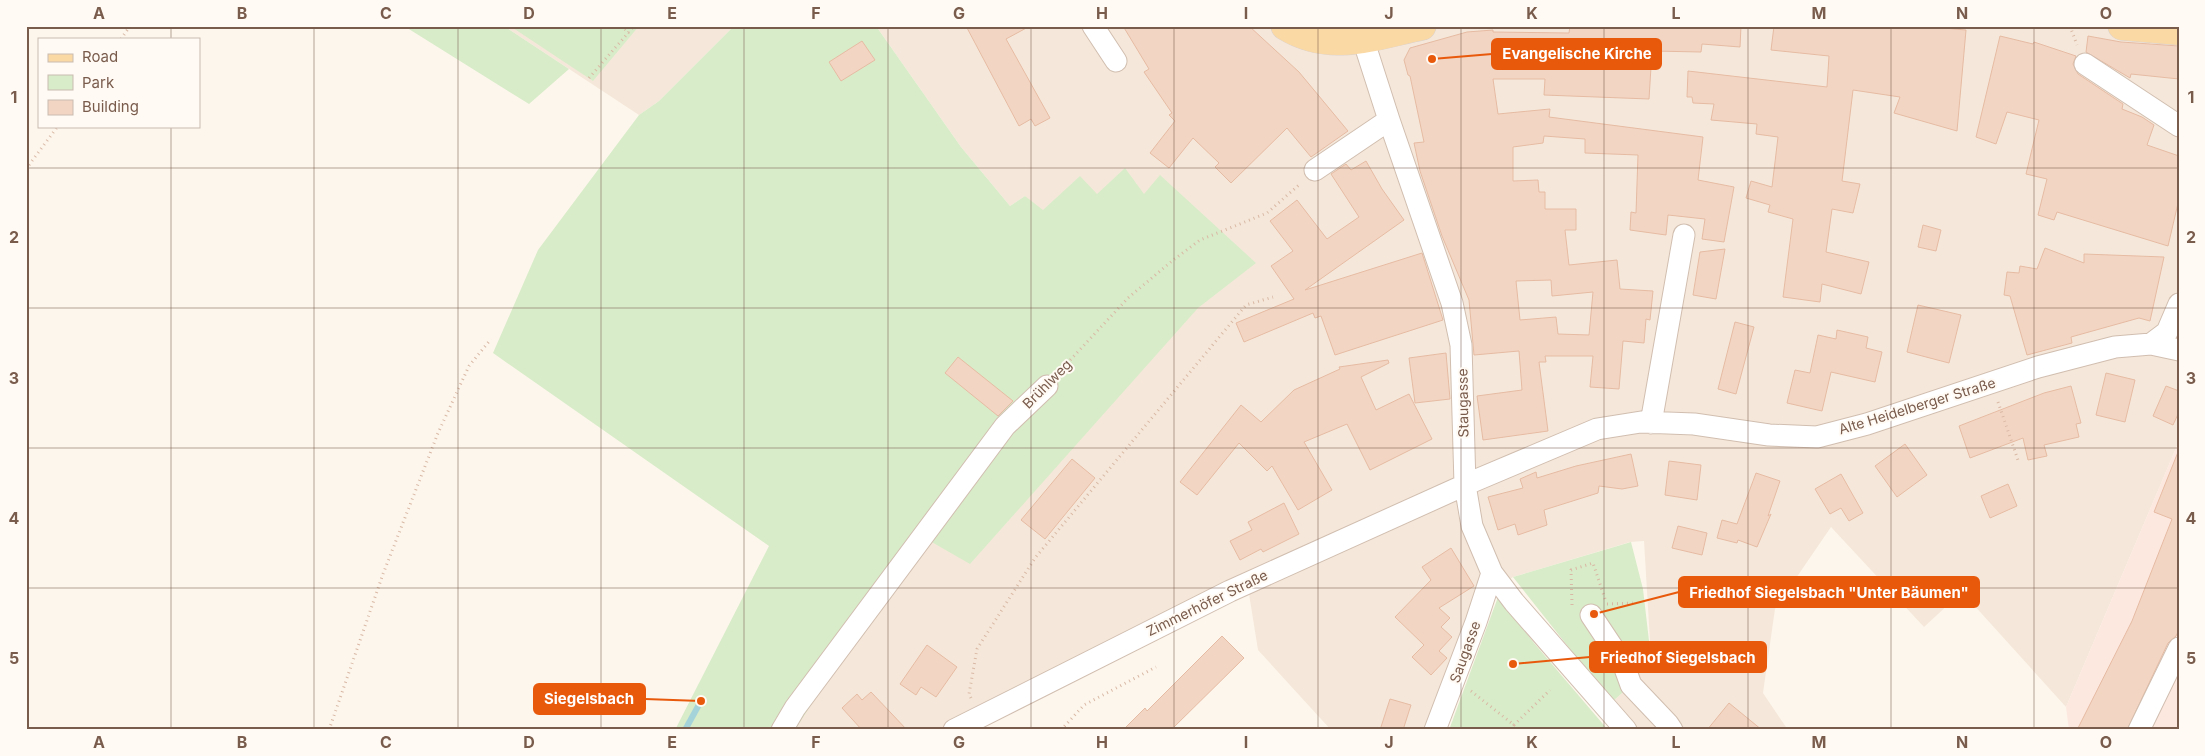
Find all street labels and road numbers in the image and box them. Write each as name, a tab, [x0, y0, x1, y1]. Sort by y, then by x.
street label: Brühlweg	[1019, 356, 1075, 412]
street label: Staugasse	[1453, 368, 1472, 438]
street label: Alte Heidelberger Straße	[1836, 374, 1997, 437]
street label: Zimmerhöfer Straße	[1143, 566, 1270, 639]
street label: Saugasse	[1446, 619, 1484, 685]

